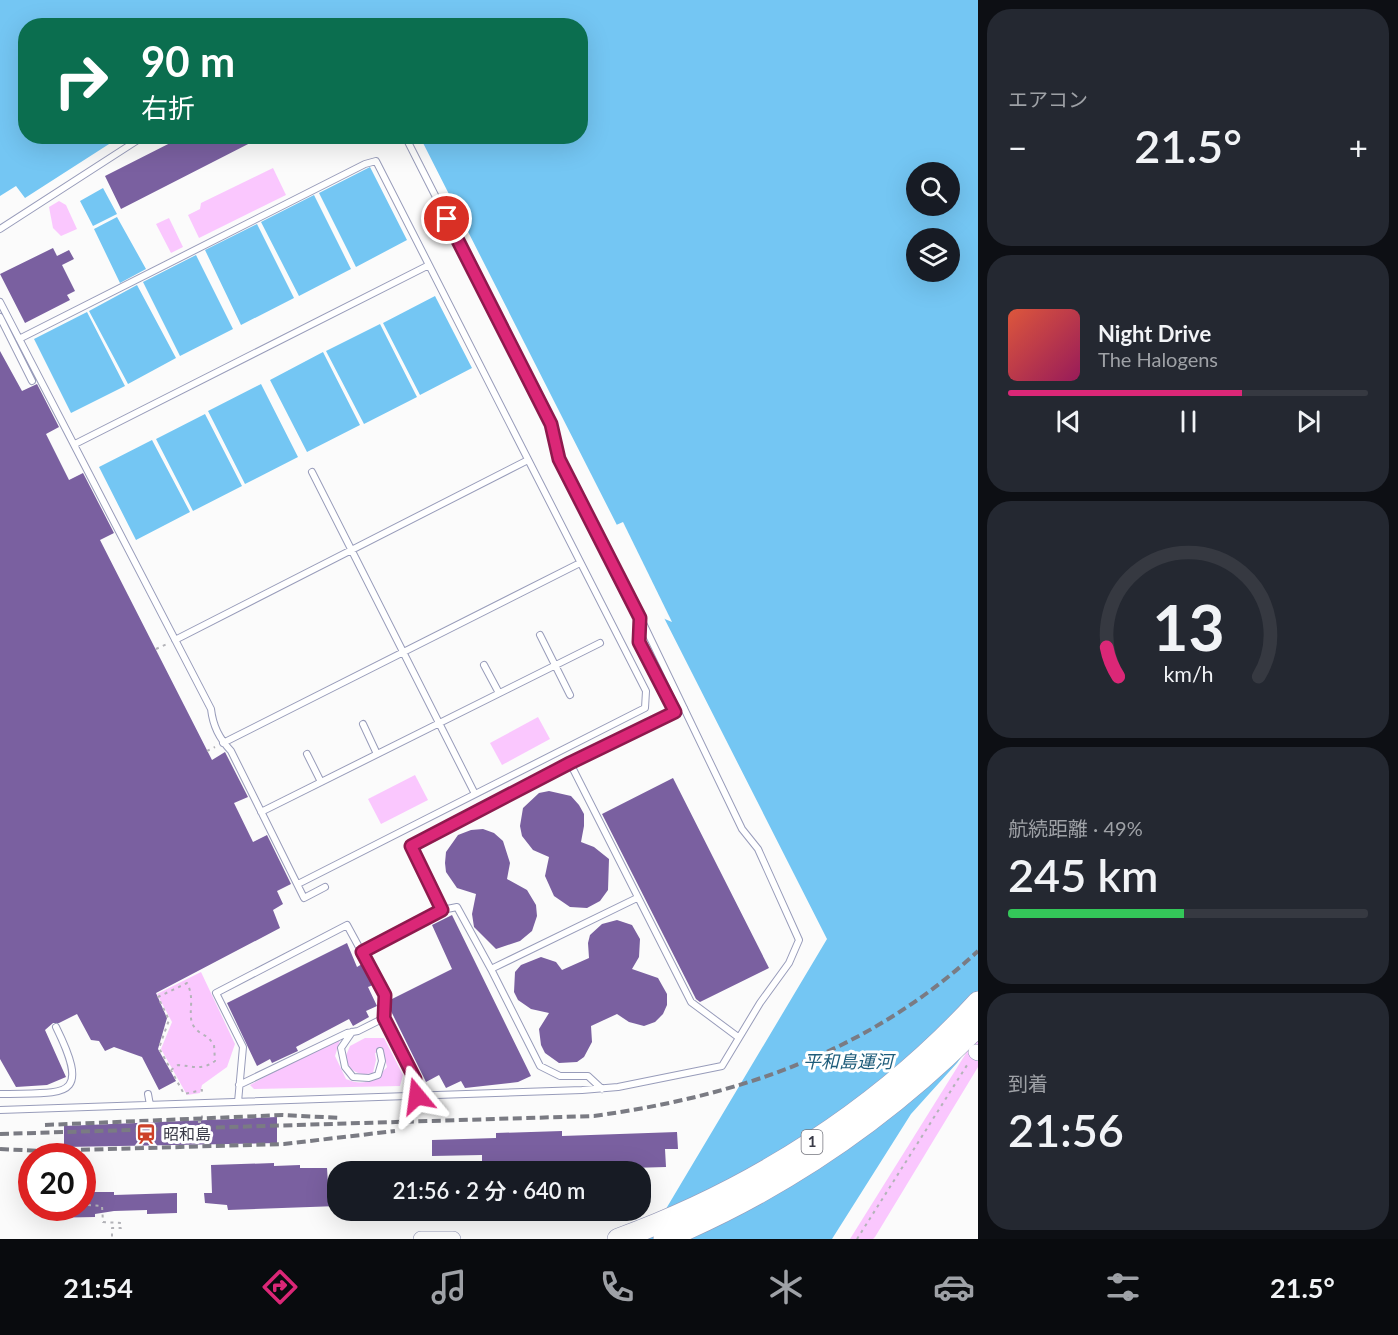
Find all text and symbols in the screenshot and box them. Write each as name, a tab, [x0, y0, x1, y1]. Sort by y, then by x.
text: 90 m	[141, 36, 235, 86]
icon: right	[42, 42, 120, 120]
text: エアコン	[1008, 87, 1088, 111]
text: 右折	[141, 91, 195, 124]
text: 21.5°	[1134, 119, 1242, 173]
text: −	[1008, 127, 1027, 167]
text: +	[1349, 127, 1368, 167]
map controls	[906, 162, 960, 282]
button: search	[906, 162, 960, 216]
pin	[421, 193, 472, 244]
icon: arrive	[430, 202, 463, 235]
button: layers	[906, 228, 960, 282]
text: Night Drive	[1098, 320, 1211, 347]
text: The Halogens	[1098, 347, 1218, 371]
icon: previous	[1052, 405, 1085, 438]
icon: pause	[1172, 405, 1205, 438]
icon: next	[1292, 405, 1325, 438]
text: 13	[1152, 589, 1224, 664]
text: km/h	[1163, 661, 1213, 687]
text: 航続距離 · 49%	[1008, 816, 1143, 840]
text: 245 km	[1008, 848, 1158, 902]
water label: 平和島運河	[803, 1050, 896, 1072]
position arrow	[385, 1064, 449, 1128]
text: 到着	[1008, 1071, 1048, 1095]
text: 21:56	[1008, 1103, 1124, 1157]
station icon: 昭和島	[134, 1122, 158, 1146]
place label: 昭和島	[163, 1124, 211, 1143]
road number: 1	[802, 1130, 822, 1154]
speed limit sign: 20	[18, 1143, 96, 1221]
text: 21:56 · 2 分 · 640 m	[393, 1177, 585, 1204]
icon: directions	[259, 1266, 301, 1308]
icon: music	[428, 1266, 470, 1308]
icon: phone	[596, 1266, 638, 1308]
icon: climate	[765, 1266, 807, 1308]
icon: car	[933, 1266, 975, 1308]
icon: filters	[1102, 1266, 1144, 1308]
text: 21:54	[63, 1271, 133, 1304]
text: 21.5°	[1270, 1271, 1335, 1304]

